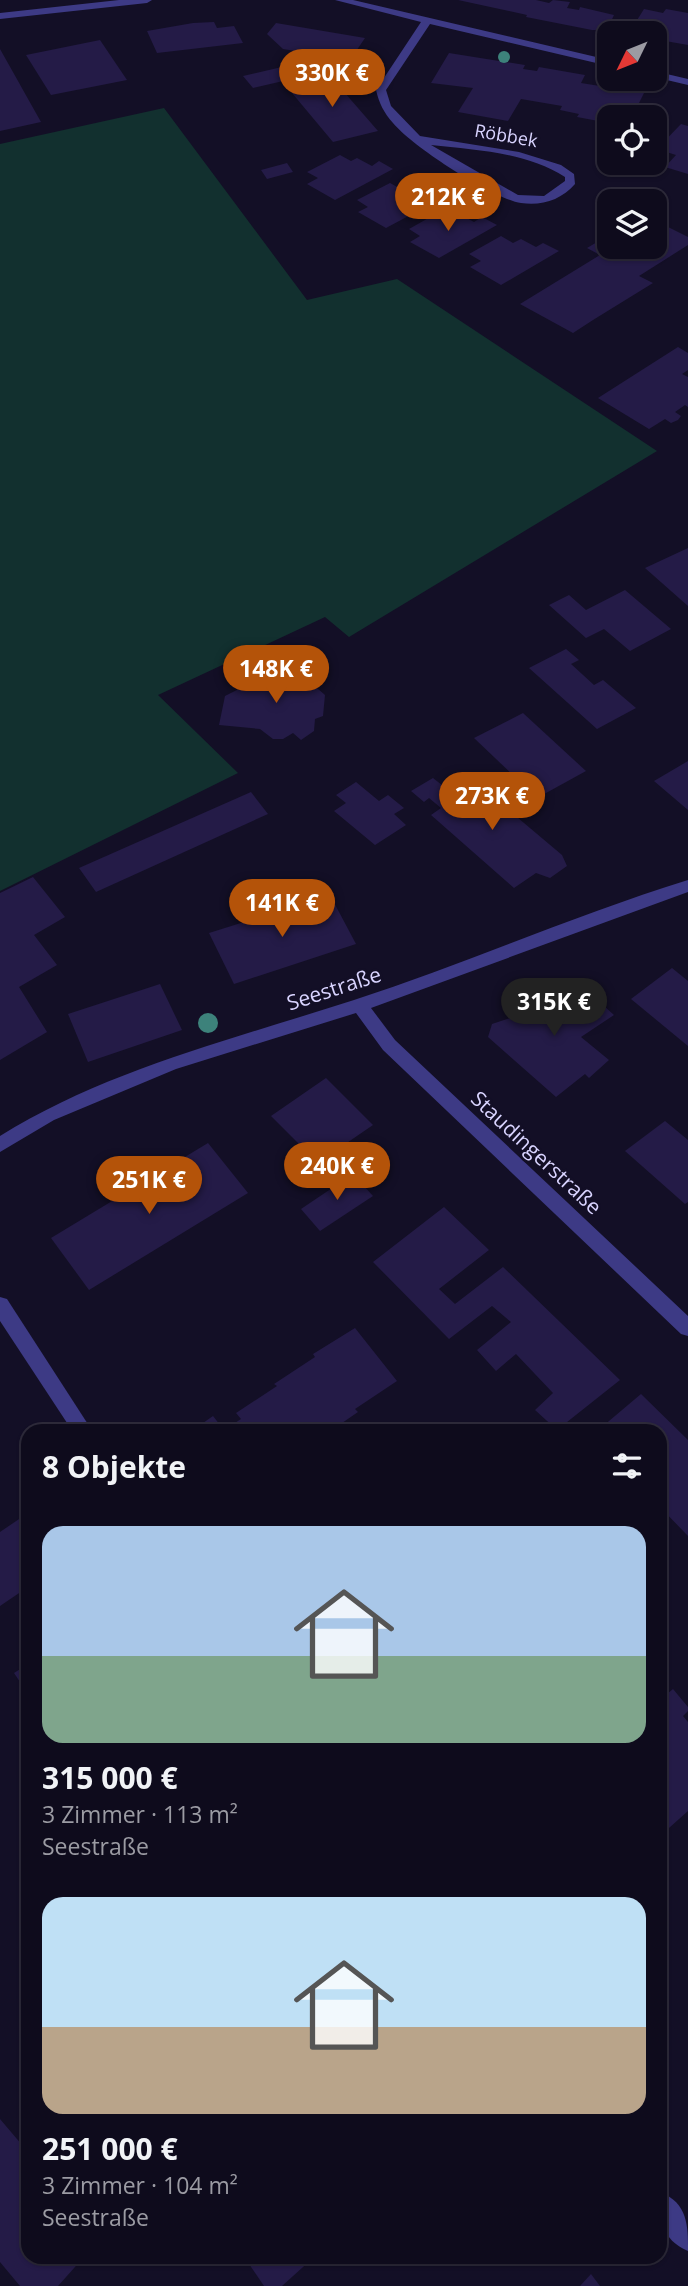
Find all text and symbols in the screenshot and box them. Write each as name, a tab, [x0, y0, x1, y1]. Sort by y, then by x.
north arrow	[597, 21, 667, 91]
map controls	[597, 21, 667, 259]
pin: 330K €	[275, 50, 389, 109]
text: 330K €	[295, 56, 369, 88]
button: locate	[597, 105, 667, 175]
street label: Röbbek	[473, 118, 540, 152]
pin: 212K €	[391, 174, 505, 233]
text: 212K €	[411, 180, 485, 212]
button: layers	[597, 189, 667, 259]
pin: 148K €	[219, 646, 333, 705]
text: 148K €	[239, 652, 313, 684]
pin: 273K €	[435, 772, 549, 832]
text: 273K €	[455, 779, 529, 811]
pin: 141K €	[225, 880, 339, 939]
text: 141K €	[245, 886, 319, 918]
street label: Seestraße	[283, 960, 384, 1016]
pin: 315K €	[497, 978, 611, 1038]
text: 315K €	[517, 985, 591, 1017]
street label: Staudingerstraße	[465, 1084, 608, 1220]
pin: 240K €	[280, 1142, 394, 1202]
text: 240K €	[300, 1149, 374, 1181]
pin: 251K €	[92, 1156, 206, 1216]
text: 251K €	[112, 1163, 186, 1195]
text: 8 Objekte	[42, 1446, 186, 1487]
icon: filters	[608, 1447, 646, 1485]
icon: home	[281, 1571, 407, 1697]
text: 315 000 €	[42, 1757, 178, 1798]
text: 3 Zimmer · 113 m²	[42, 1798, 238, 1830]
text: Seestraße	[42, 1830, 149, 1862]
icon: home	[281, 1942, 407, 2068]
text: 251 000 €	[42, 2128, 178, 2169]
text: 3 Zimmer · 104 m²	[42, 2169, 238, 2201]
text: Seestraße	[42, 2201, 149, 2233]

